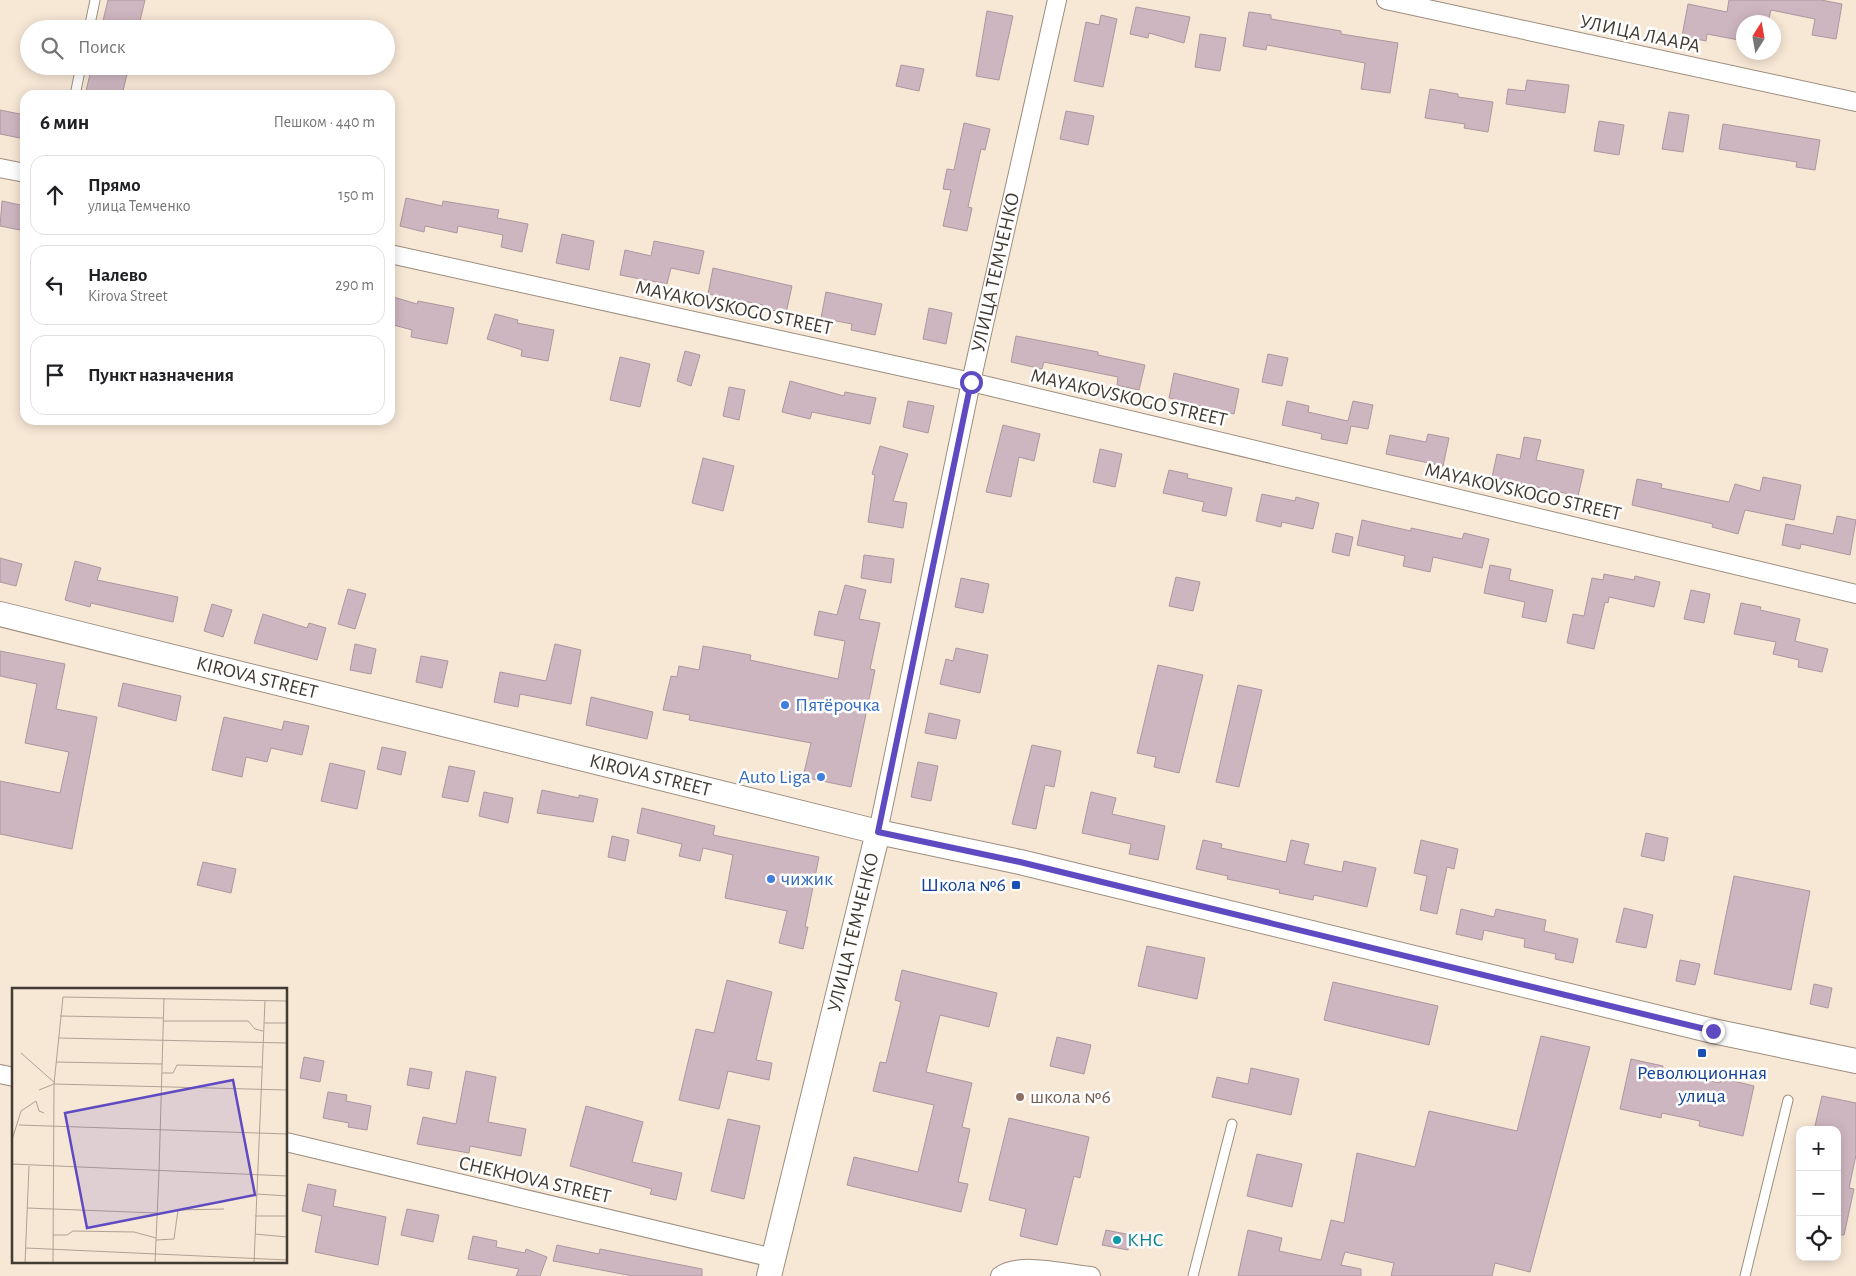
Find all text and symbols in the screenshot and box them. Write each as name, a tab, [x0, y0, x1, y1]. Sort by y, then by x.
street label: УЛИЦА ЛААРА	[1578, 11, 1702, 57]
north arrow	[1736, 15, 1781, 60]
search box	[20, 20, 395, 75]
icon: search	[38, 34, 66, 62]
text: Поиск	[78, 38, 125, 57]
text: 6 мин	[40, 112, 89, 133]
text: Пешком · 440 m	[273, 114, 375, 130]
text: Прямо	[88, 176, 141, 195]
icon: ahead	[41, 181, 69, 209]
text: 150 m	[338, 187, 374, 203]
street label: УЛИЦА ТЕМЧЕНКО	[968, 190, 1023, 354]
text: улица Темченко	[88, 198, 190, 214]
text: Налево	[88, 266, 147, 285]
icon: left	[41, 271, 69, 299]
text: 290 m	[335, 277, 374, 293]
street label: MAYAKOVSKOGO STREET	[634, 277, 835, 339]
text: Kirova Street	[88, 288, 168, 304]
icon: arrive	[41, 361, 69, 389]
text: Пункт назначения	[88, 366, 234, 385]
street label: MAYAKOVSKOGO STREET	[1029, 366, 1229, 430]
route start	[960, 371, 983, 394]
street label: MAYAKOVSKOGO STREET	[1423, 460, 1623, 524]
street label: KIROVA STREET	[194, 653, 320, 703]
place label: Пятёрочка	[795, 695, 880, 715]
marker: Пятёрочка	[779, 699, 791, 711]
street label: KIROVA STREET	[587, 751, 713, 800]
place label: Auto Liga	[739, 767, 811, 787]
marker: Auto Liga	[815, 771, 827, 783]
street label: УЛИЦА ТЕМЧЕНКО	[824, 851, 883, 1014]
place label: чижик	[781, 869, 833, 889]
marker: чижик	[765, 873, 777, 885]
place label: Школа №6	[921, 875, 1006, 895]
marker: Школа №6	[1010, 879, 1022, 891]
inset map	[12, 988, 288, 1264]
route end	[1702, 1020, 1725, 1043]
marker: Революционная улица	[1696, 1047, 1708, 1059]
place label: Революционная улица	[1637, 1063, 1767, 1106]
place label: школа №6	[1030, 1087, 1111, 1107]
marker: школа №6	[1014, 1091, 1026, 1103]
map controls	[1796, 1126, 1841, 1261]
button: +	[1796, 1126, 1841, 1171]
street label: CHEKHOVA STREET	[457, 1153, 613, 1207]
button: −	[1796, 1171, 1841, 1216]
button: locate	[1796, 1216, 1841, 1261]
place label: КНС	[1127, 1230, 1164, 1250]
marker: КНС	[1111, 1234, 1123, 1246]

